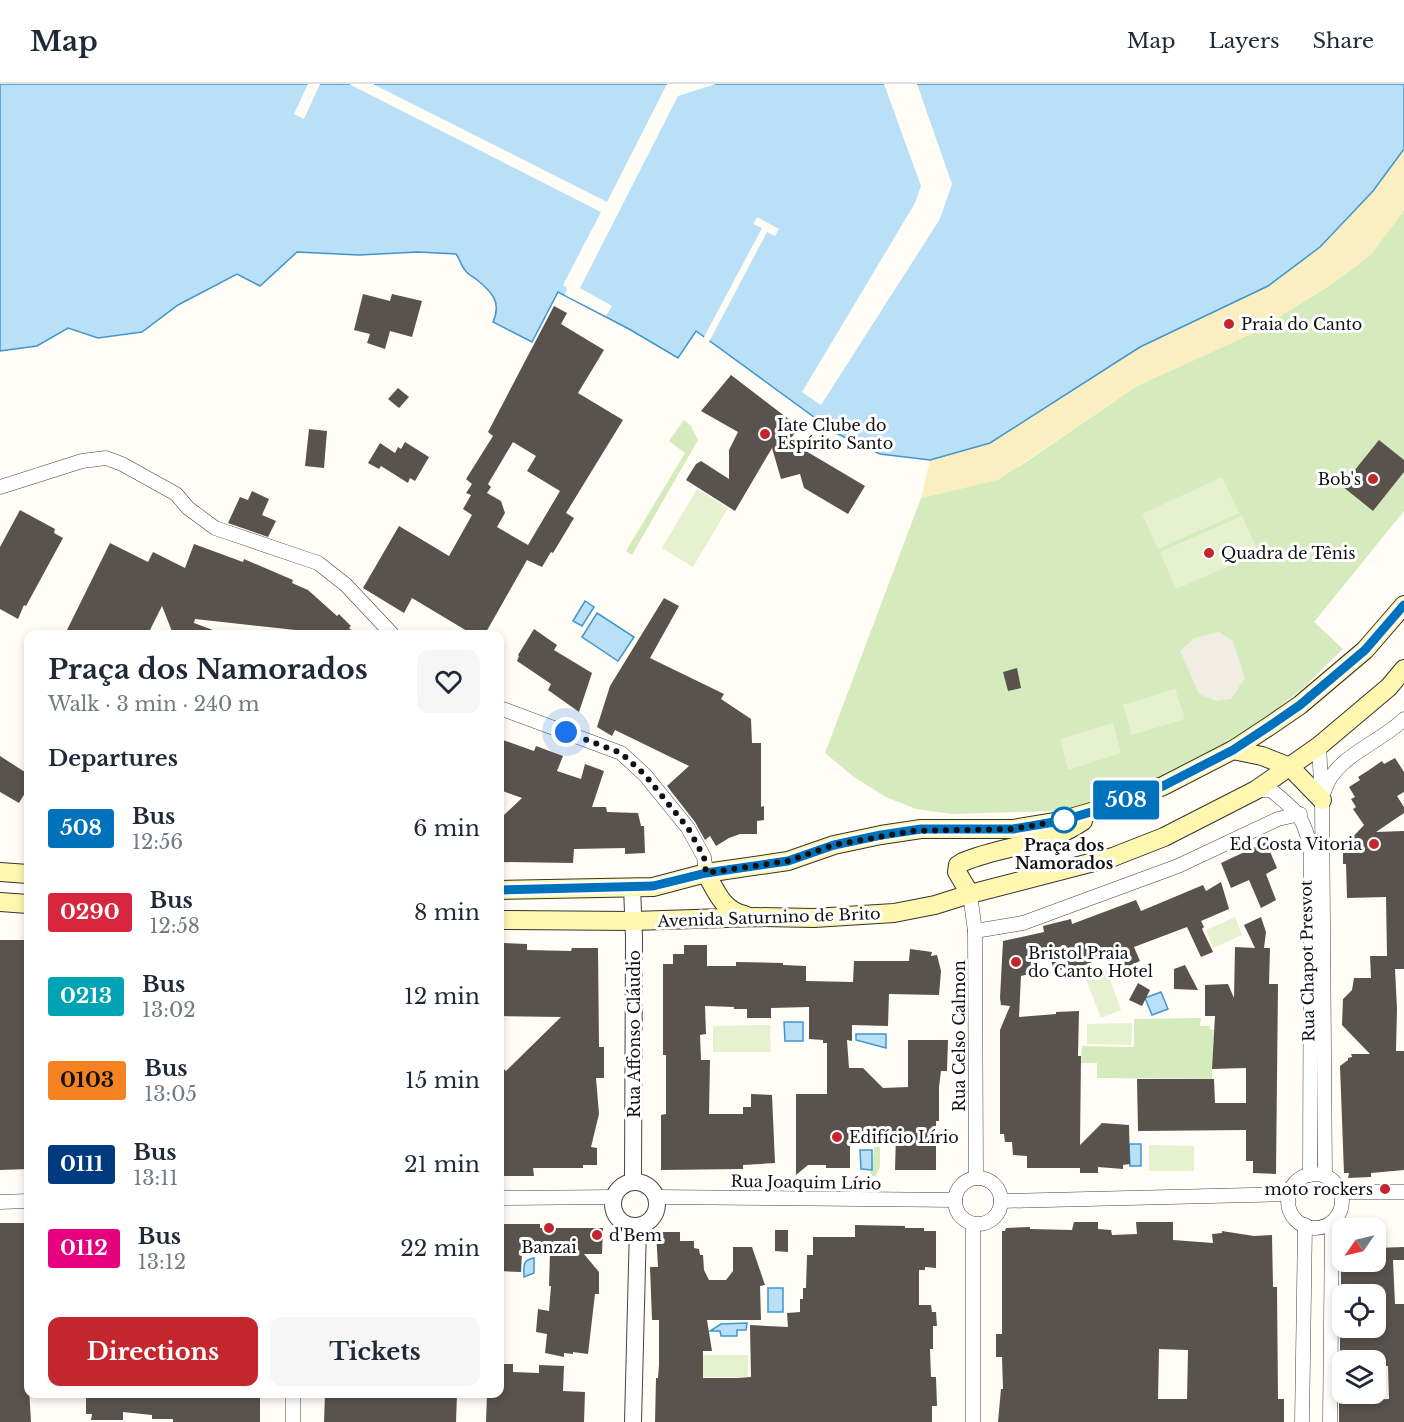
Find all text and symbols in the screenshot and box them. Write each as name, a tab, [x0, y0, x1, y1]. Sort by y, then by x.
text: Map	[30, 24, 98, 59]
text: Map	[1127, 28, 1176, 54]
text: Layers	[1209, 28, 1280, 54]
text: Share	[1313, 28, 1374, 54]
place label: Praia do Canto	[1241, 314, 1362, 334]
marker: Praia do Canto	[1222, 317, 1236, 331]
place label: Iate Clube do Espírito Santo	[777, 415, 893, 453]
marker: Iate Clube do Espírito Santo	[758, 427, 772, 441]
place label: Bob's	[1318, 469, 1361, 489]
marker: Bob's	[1366, 472, 1380, 486]
place label: Quadra de Tênis	[1221, 543, 1356, 563]
marker: Quadra de Tênis	[1202, 546, 1216, 560]
button: heart	[417, 650, 480, 713]
text: Praça dos Namorados	[48, 652, 368, 687]
text: Walk · 3 min · 240 m	[48, 692, 259, 716]
your location	[551, 717, 581, 747]
text: Departures	[48, 745, 178, 772]
line badge: 508	[1092, 780, 1160, 820]
text: 508	[1105, 787, 1147, 813]
text: Bus	[132, 803, 175, 830]
marker: Praça dos Namorados	[1051, 807, 1077, 833]
text: 508	[60, 815, 102, 841]
text: 6 min	[413, 815, 480, 842]
text: 12:56	[132, 830, 183, 854]
place label: Ed Costa Vitoria	[1229, 834, 1362, 854]
place label: Praça dos Namorados	[1015, 835, 1113, 873]
marker: Ed Costa Vitoria	[1367, 837, 1381, 851]
street label: Rua Chapot Presvot	[1296, 880, 1318, 1042]
text: Bus	[150, 887, 193, 914]
text: 0290	[60, 899, 120, 925]
text: 8 min	[414, 899, 480, 926]
street label: Avenida Saturnino de Brito	[656, 903, 881, 931]
text: 12:58	[150, 914, 200, 938]
place label: Bristol Praia do Canto Hotel	[1028, 943, 1153, 981]
street label: Rua Affonso Cláudio	[624, 950, 644, 1118]
marker: Bristol Praia do Canto Hotel	[1009, 955, 1023, 969]
street label: Rua Celso Calmon	[949, 960, 969, 1112]
text: Bus	[142, 971, 185, 998]
text: 0213	[60, 983, 112, 1009]
text: 12 min	[404, 983, 480, 1010]
text: 13:02	[142, 998, 196, 1022]
text: Bus	[144, 1055, 188, 1082]
text: 0103	[60, 1067, 114, 1093]
text: 15 min	[405, 1067, 480, 1094]
text: 13:05	[144, 1082, 197, 1106]
place label: Edifício Lírio	[849, 1127, 959, 1147]
marker: Edifício Lírio	[830, 1130, 844, 1144]
text: Bus	[133, 1139, 177, 1166]
text: 0111	[60, 1151, 103, 1177]
text: 21 min	[404, 1151, 480, 1178]
text: 13:11	[133, 1166, 178, 1190]
street label: Rua Joaquim Lírio	[730, 1171, 882, 1193]
place label: moto rockers	[1264, 1179, 1373, 1199]
marker: moto rockers	[1378, 1182, 1392, 1196]
north arrow	[1332, 1218, 1386, 1272]
map controls	[1332, 1218, 1386, 1404]
marker: Banzai	[542, 1221, 556, 1235]
text: Bus	[138, 1223, 181, 1250]
place label: d'Bem	[609, 1225, 662, 1245]
marker: d'Bem	[590, 1228, 604, 1242]
text: 0112	[60, 1235, 108, 1261]
text: 22 min	[400, 1235, 480, 1262]
place label: Banzai	[521, 1237, 577, 1257]
text: 13:12	[138, 1250, 186, 1274]
button: locate	[1332, 1284, 1386, 1338]
button: Directions	[48, 1317, 258, 1386]
button: Tickets	[270, 1317, 480, 1386]
button: layers	[1332, 1350, 1386, 1404]

